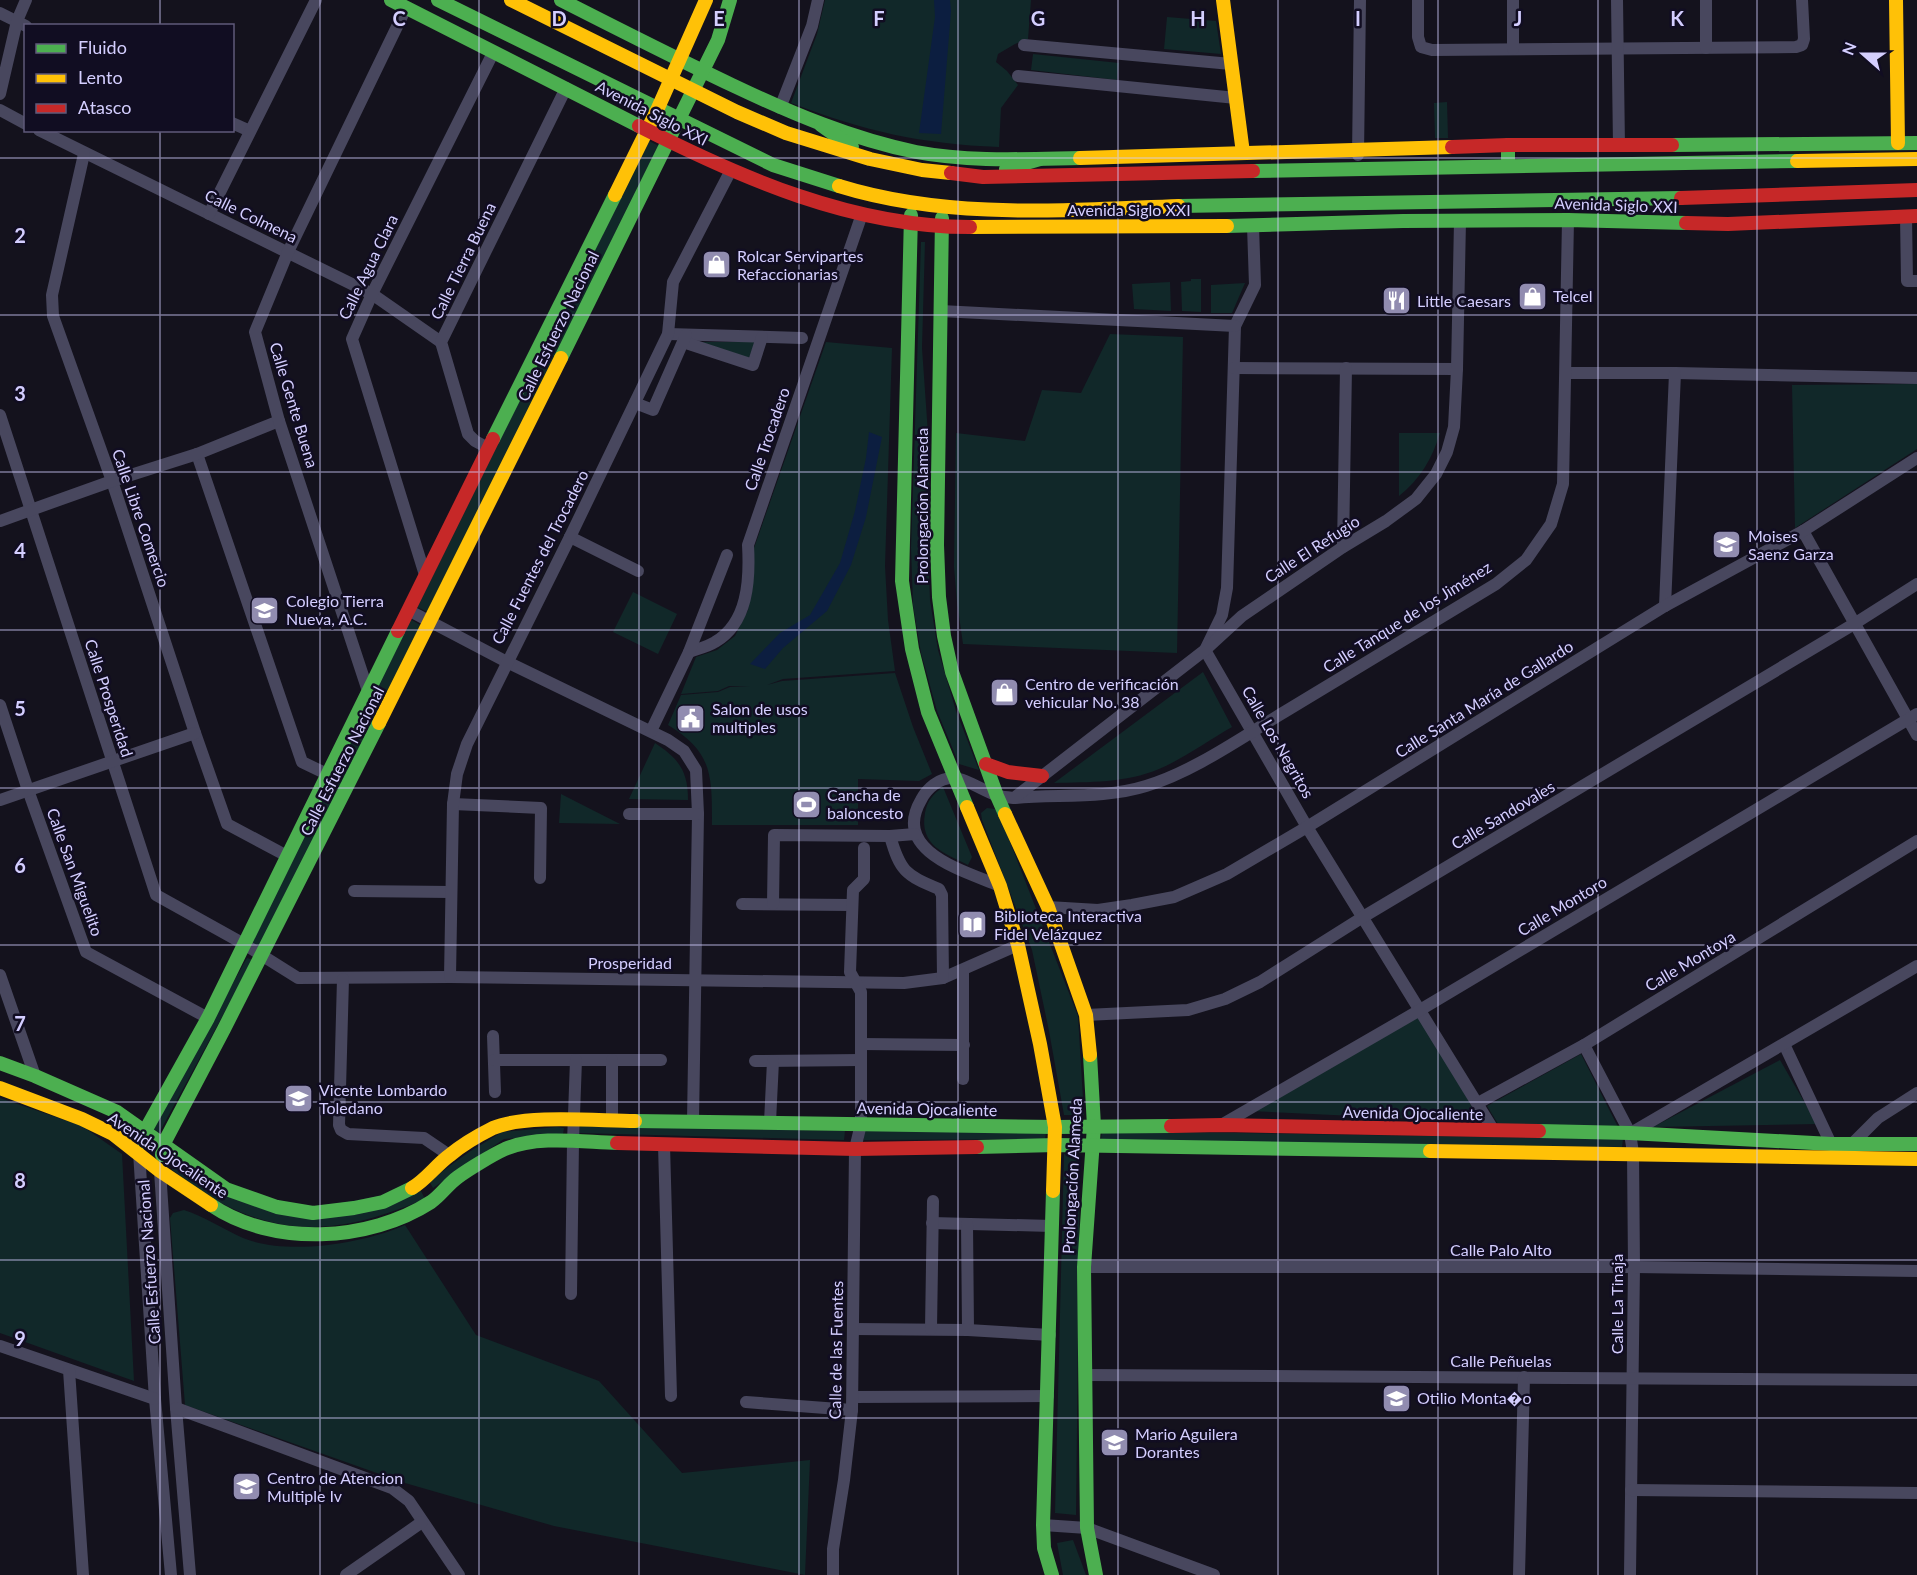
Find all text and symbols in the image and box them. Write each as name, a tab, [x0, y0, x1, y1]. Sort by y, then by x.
text: C	[392, 6, 406, 30]
text: D	[551, 6, 567, 30]
text: E	[713, 6, 725, 30]
text: F	[873, 6, 885, 30]
text: G	[1031, 6, 1045, 30]
text: H	[1190, 6, 1206, 30]
text: I	[1355, 6, 1361, 30]
text: J	[1514, 6, 1522, 30]
text: K	[1670, 6, 1684, 30]
legend	[24, 24, 234, 132]
north arrow	[1833, 24, 1893, 84]
text: Fluido	[78, 36, 127, 58]
text: N	[1837, 39, 1860, 58]
text: Lento	[78, 66, 123, 88]
street label: Avenida Siglo XXI	[593, 76, 712, 149]
text: Atasco	[78, 96, 131, 118]
street label: Calle Colmena	[202, 185, 301, 246]
street label: Avenida Siglo XXI	[1554, 193, 1678, 216]
street label: Calle Tierra Buena	[426, 199, 499, 322]
street label: Avenida Siglo XXI	[1067, 200, 1191, 219]
street label: Calle Agua Clara	[334, 211, 401, 322]
text: 2	[14, 223, 26, 247]
place label: Rolcar Servipartes Refaccionarias	[737, 246, 863, 283]
street label: Calle Esfuerzo Nacional	[513, 247, 602, 404]
shop icon: Rolcar Servipartes Refaccionarias	[700, 249, 732, 281]
shop icon: Telcel	[1516, 280, 1548, 312]
restaurant icon: Little Caesars	[1380, 285, 1412, 317]
place label: Telcel	[1553, 286, 1592, 305]
place label: Little Caesars	[1417, 291, 1511, 310]
street label: Calle Gente Buena	[266, 340, 323, 470]
text: 3	[14, 381, 26, 405]
street label: Calle Trocadero	[740, 385, 793, 493]
street label: Prolongación Alameda	[912, 428, 931, 584]
street label: Calle Libre Comercio	[109, 446, 174, 590]
street label: Calle Fuentes del Trocadero	[487, 466, 592, 647]
street label: Calle El Refugio	[1261, 511, 1363, 586]
place label: Moises Saenz Garza	[1748, 526, 1834, 563]
school or university icon: Moises Saenz Garza	[1711, 529, 1743, 561]
text: 4	[14, 538, 26, 562]
street label: Calle Tanque de los Jiménez	[1319, 557, 1494, 676]
place label: Colegio Tierra Nueva, A.C.	[286, 591, 384, 628]
school or university icon: Colegio Tierra Nueva, A.C.	[249, 594, 281, 626]
street label: Calle Santa María de Gallardo	[1391, 636, 1576, 761]
street label: Calle Prosperidad	[81, 637, 137, 759]
place label: Centro de verificación vehicular No. 38	[1025, 674, 1179, 711]
shop icon: Centro de verificación vehicular No. 38	[988, 677, 1020, 709]
street label: Calle Los Negritos	[1239, 682, 1318, 801]
street label: Calle Esfuerzo Nacional	[296, 683, 387, 839]
text: 5	[14, 696, 26, 720]
place label: Salon de usos multiples	[712, 699, 808, 736]
public building icon: Salon de usos multiples	[675, 702, 707, 734]
street label: Calle Sandovales	[1448, 776, 1558, 853]
place label: Cancha de baloncesto	[827, 785, 903, 822]
sports icon: Cancha de baloncesto	[790, 788, 822, 820]
street label: Calle San Miguelito	[43, 805, 107, 938]
text: 6	[14, 853, 26, 877]
street label: Calle Montoro	[1514, 872, 1610, 940]
place label: Biblioteca Interactiva Fidel Velázquez	[994, 906, 1142, 943]
library icon: Biblioteca Interactiva Fidel Velázquez	[957, 909, 989, 941]
street label: Calle Montoya	[1641, 926, 1738, 995]
street label: Prosperidad	[588, 953, 672, 972]
text: 7	[14, 1011, 26, 1035]
place label: Vicente Lombardo Toledano	[319, 1080, 447, 1117]
school or university icon: Vicente Lombardo Toledano	[282, 1083, 314, 1115]
street label: Prolongación Alameda	[1058, 1097, 1085, 1254]
street label: Avenida Ojocaliente	[857, 1098, 997, 1119]
street label: Avenida Ojocaliente	[1343, 1102, 1483, 1123]
street label: Avenida Ojocaliente	[105, 1107, 232, 1202]
text: 8	[14, 1168, 26, 1192]
street label: Calle Esfuerzo Nacional	[133, 1179, 164, 1345]
street label: Calle Palo Alto	[1450, 1240, 1552, 1259]
street label: Calle La Tinaja	[1607, 1254, 1626, 1354]
street label: Calle de las Fuentes	[825, 1280, 846, 1419]
text: 9	[14, 1326, 26, 1350]
street label: Calle Peñuelas	[1450, 1351, 1552, 1370]
school or university icon: Otilio Monta�o	[1380, 1382, 1412, 1414]
place label: Otilio Monta�o	[1417, 1388, 1532, 1407]
place label: Mario Aguilera Dorantes	[1135, 1424, 1238, 1461]
school or university icon: Mario Aguilera Dorantes	[1098, 1427, 1130, 1459]
place label: Centro de Atencion Multiple Iv	[267, 1468, 403, 1505]
school or university icon: Centro de Atencion Multiple Iv	[230, 1471, 262, 1503]

